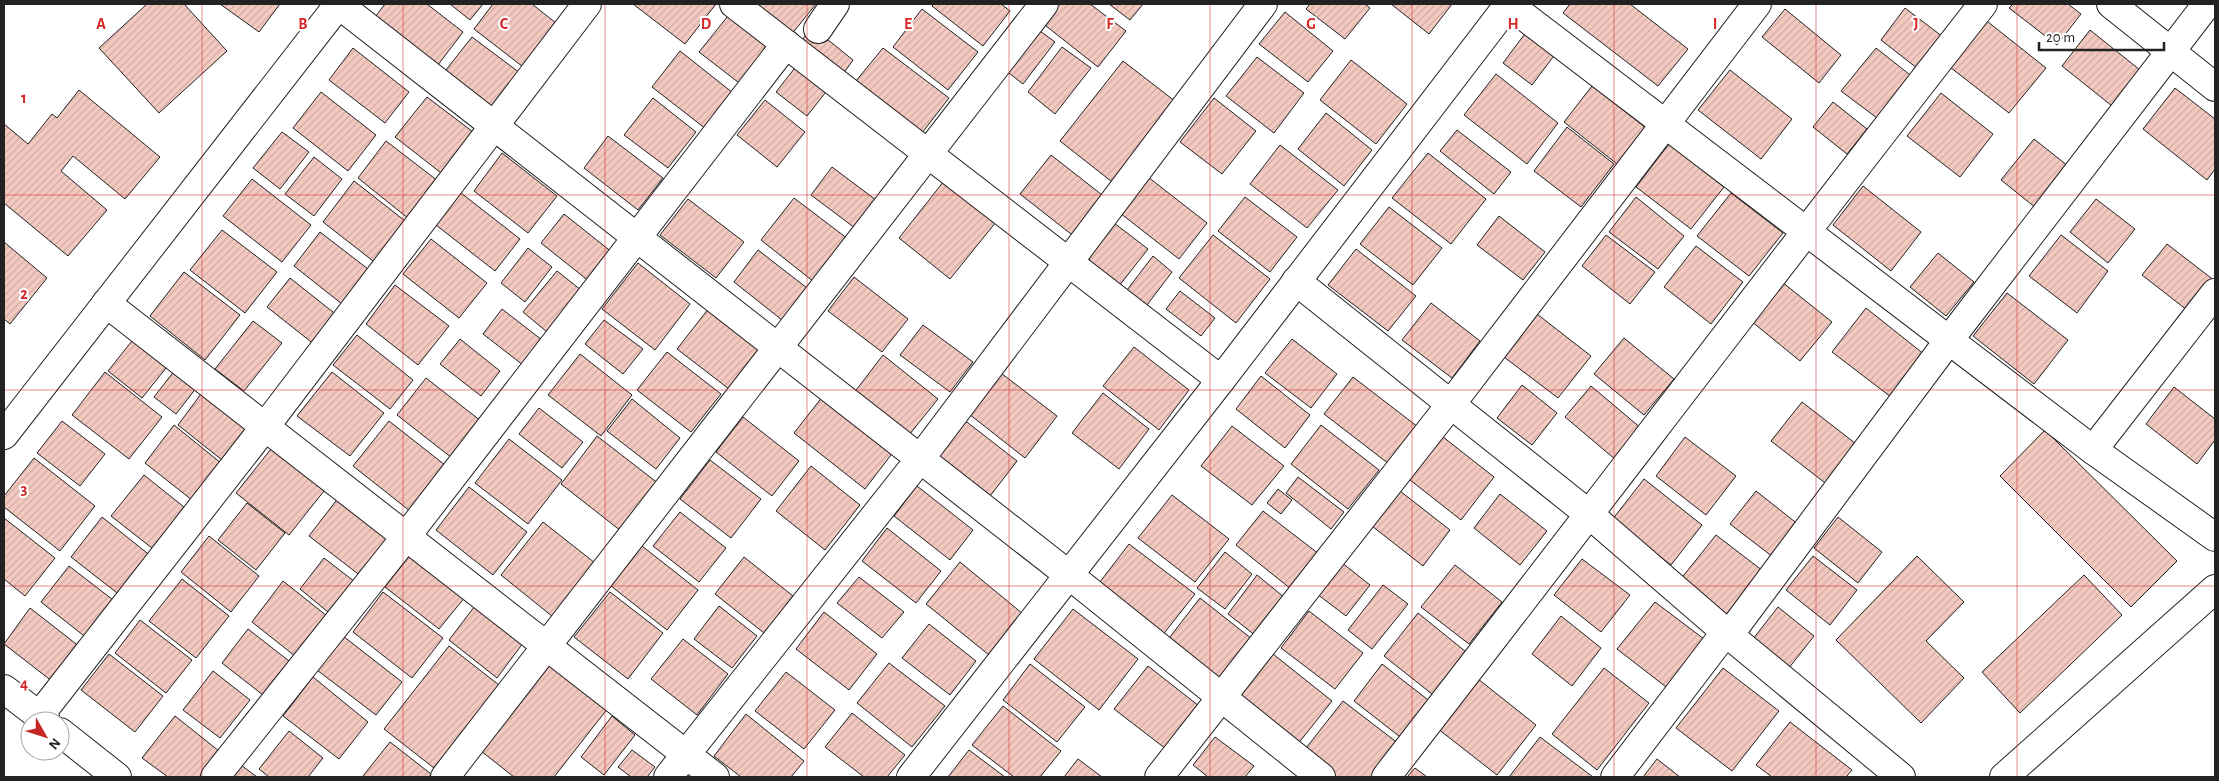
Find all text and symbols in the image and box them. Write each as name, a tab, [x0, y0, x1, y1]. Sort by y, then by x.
text: A	[96, 16, 106, 32]
text: B	[298, 16, 308, 32]
text: C	[500, 16, 509, 32]
text: D	[701, 16, 712, 32]
text: E	[904, 16, 912, 32]
text: F	[1106, 16, 1114, 32]
text: G	[1306, 16, 1316, 32]
text: H	[1507, 16, 1519, 32]
text: I	[1713, 16, 1717, 32]
text: J	[1913, 16, 1919, 32]
scale bar	[2039, 20, 2164, 52]
text: 20 m	[2046, 30, 2075, 45]
text: 1	[21, 90, 27, 106]
text: 2	[20, 286, 28, 302]
text: 3	[21, 481, 28, 497]
text: 4	[20, 676, 28, 692]
north arrow	[20, 711, 70, 761]
text: N	[46, 735, 63, 752]

